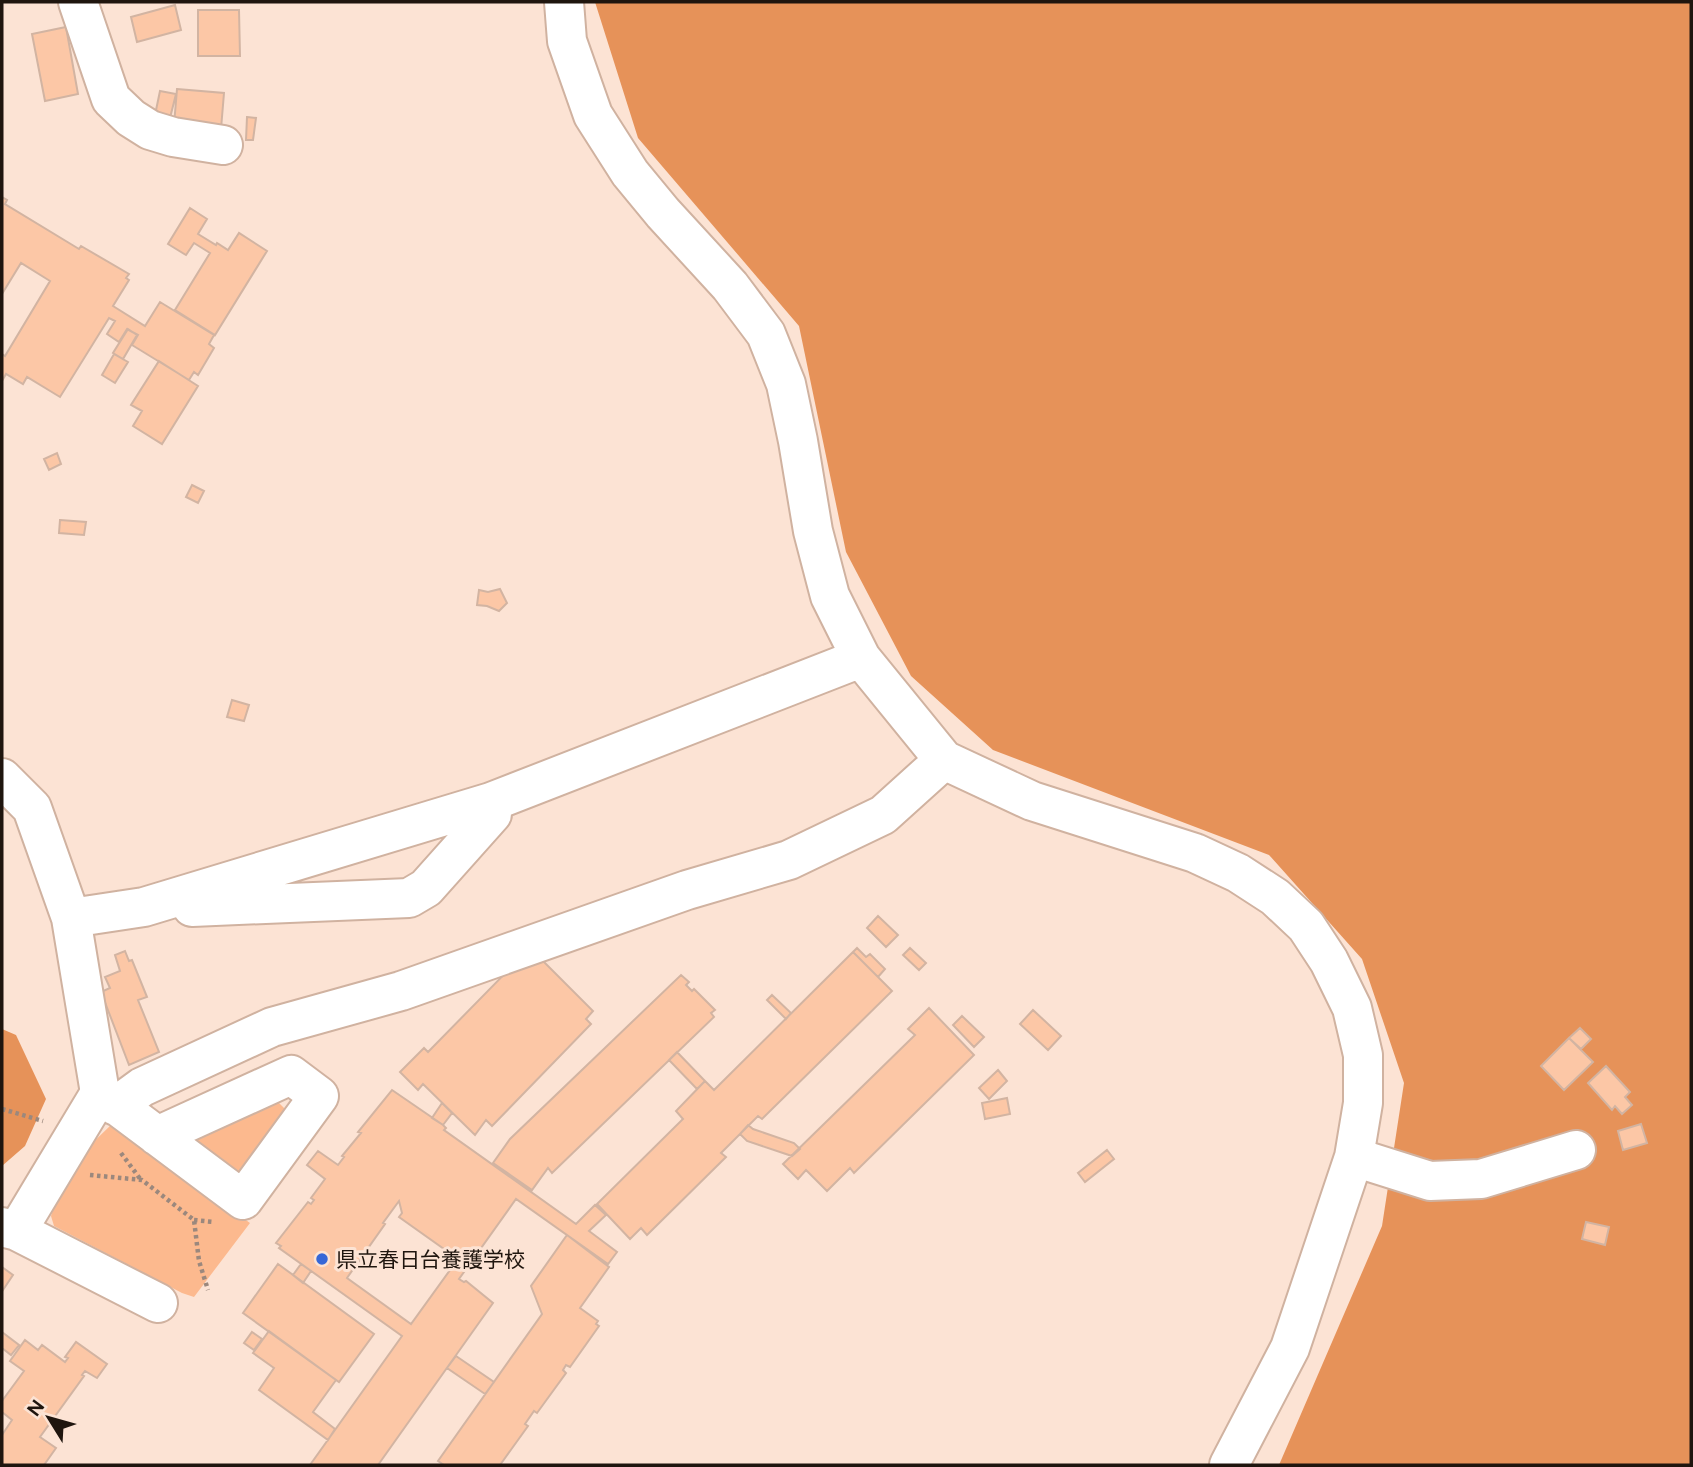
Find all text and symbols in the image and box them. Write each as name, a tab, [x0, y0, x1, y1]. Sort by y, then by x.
place label: 県立春日台養護学校	[336, 1247, 525, 1272]
marker: 県立春日台養護学校	[314, 1251, 330, 1267]
north arrow	[14, 1383, 84, 1453]
text: N	[22, 1395, 49, 1421]

